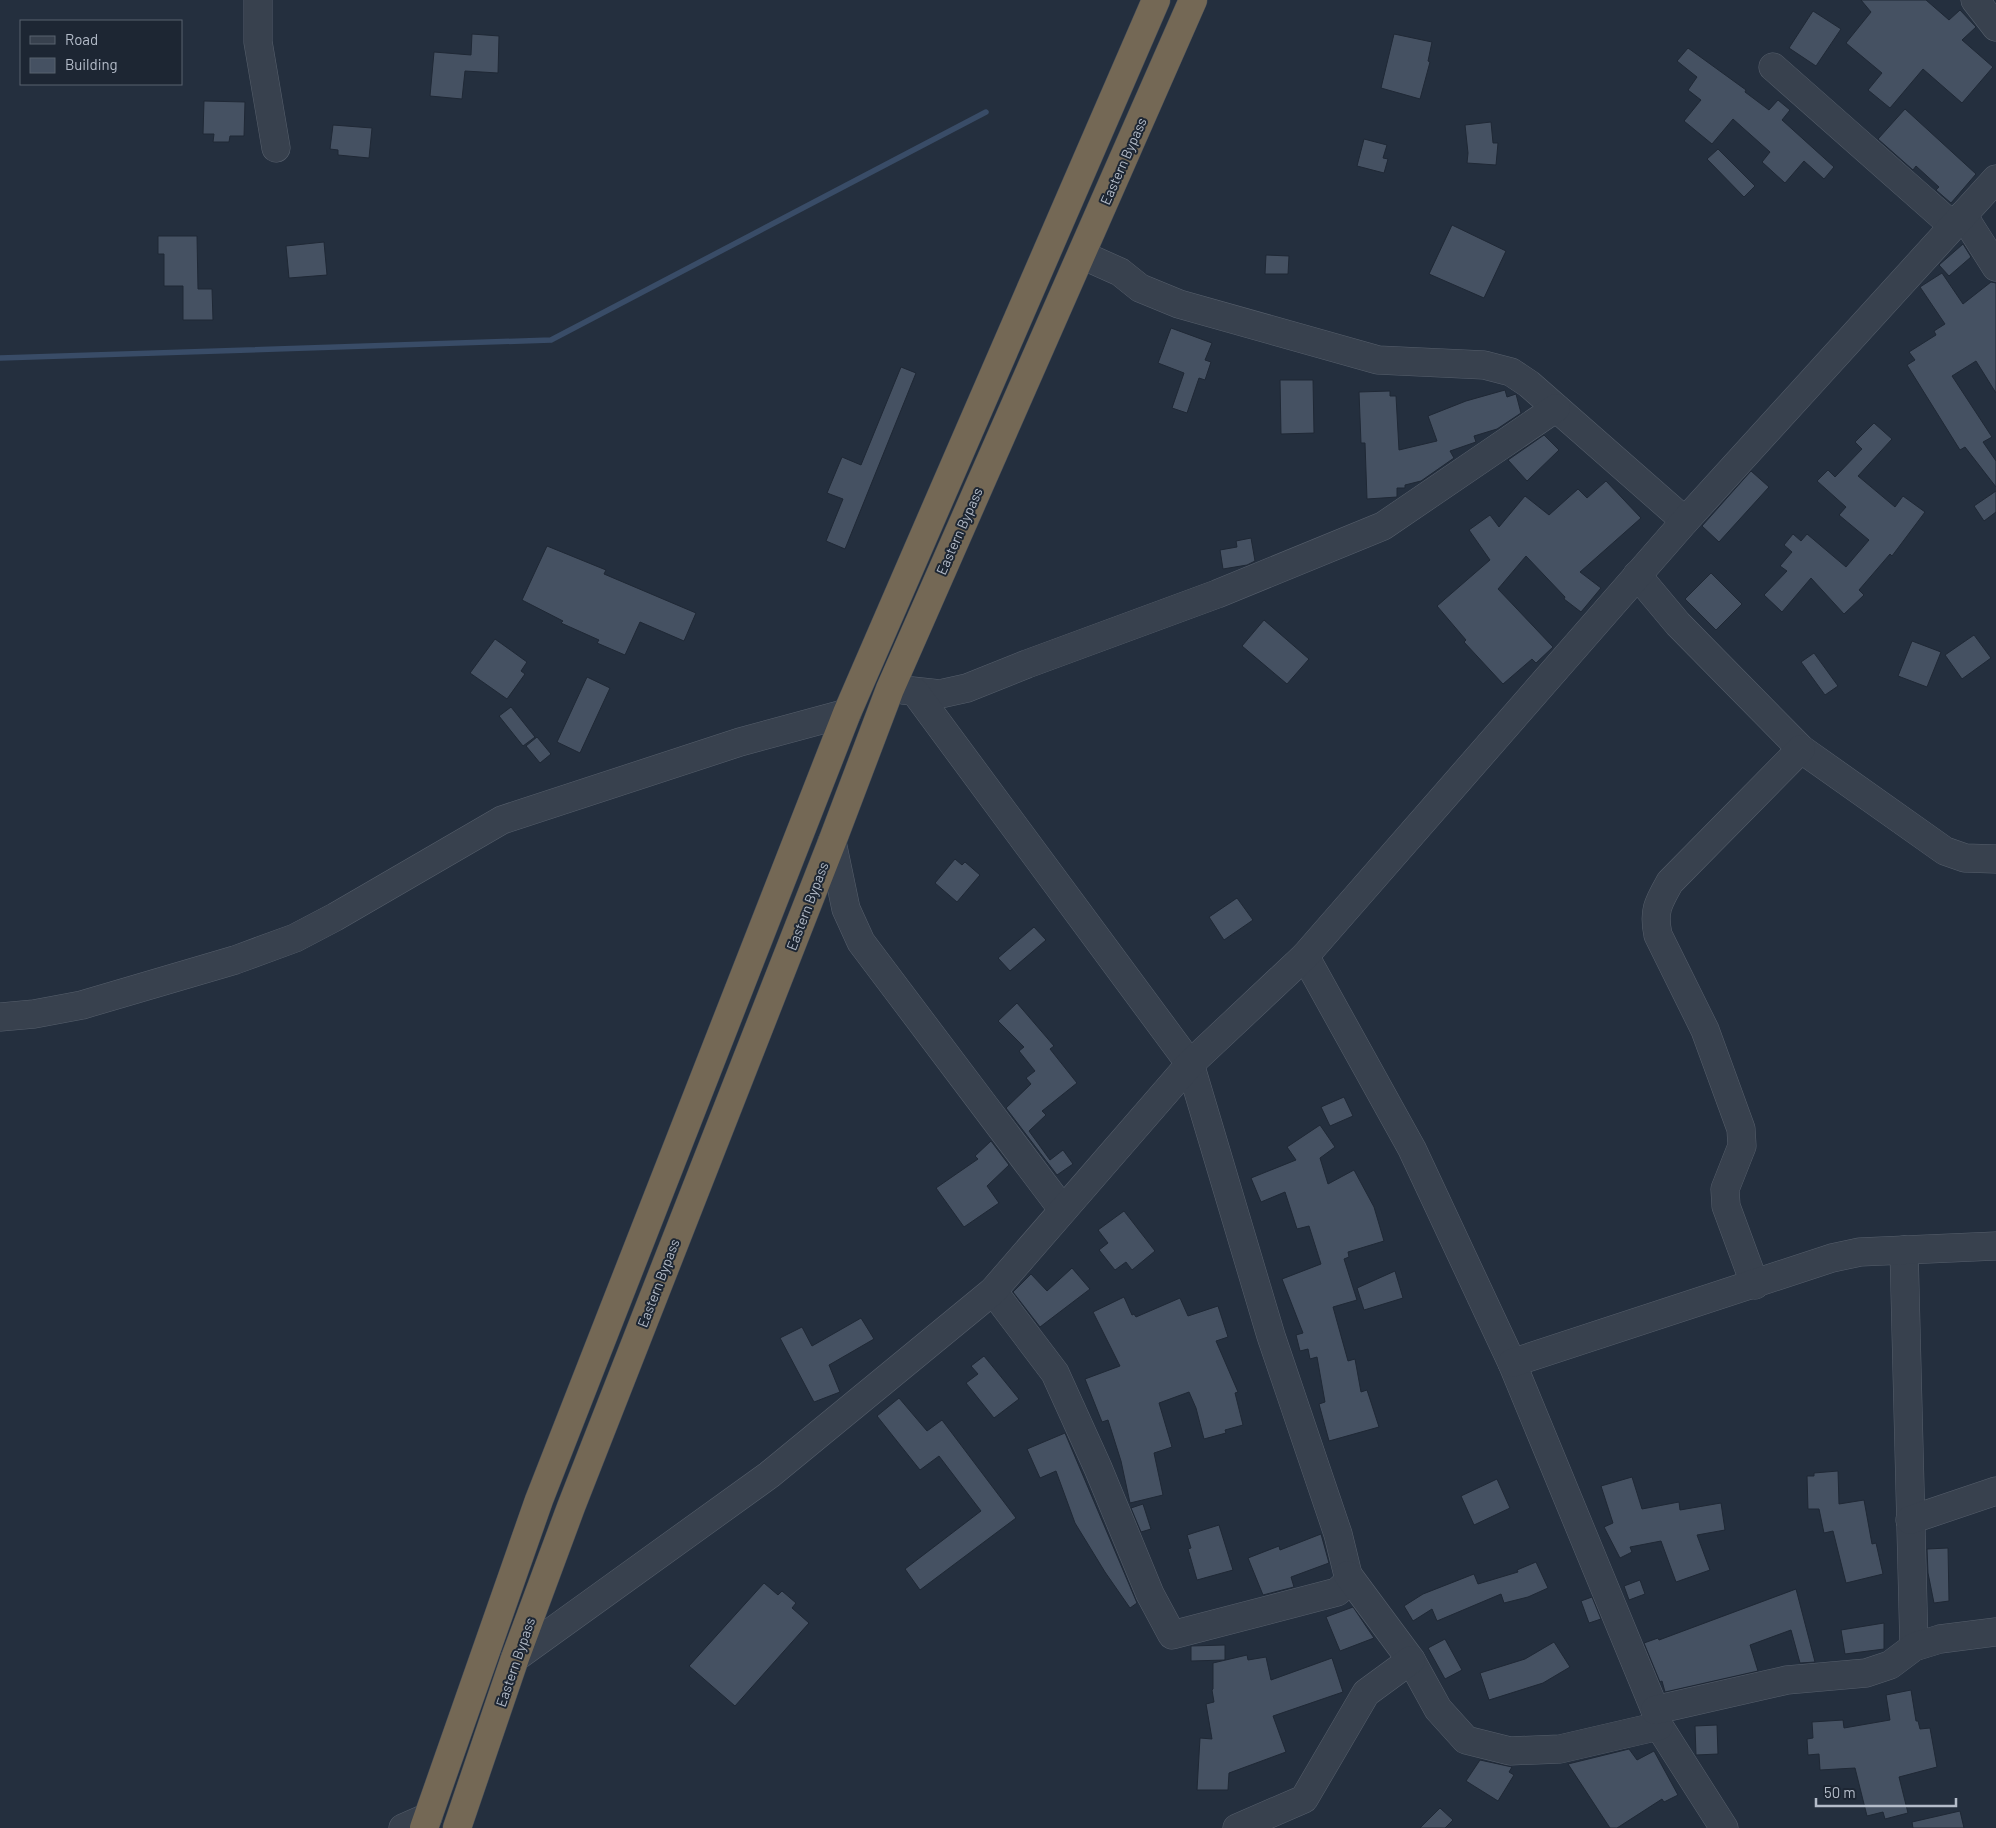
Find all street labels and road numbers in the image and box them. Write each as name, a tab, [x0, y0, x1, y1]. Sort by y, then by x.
street label: Eastern Bypass	[1096, 115, 1150, 207]
street label: Eastern Bypass	[932, 485, 986, 577]
street label: Eastern Bypass	[782, 859, 832, 953]
street label: Eastern Bypass	[633, 1236, 683, 1330]
street label: Eastern Bypass	[492, 1615, 538, 1709]

